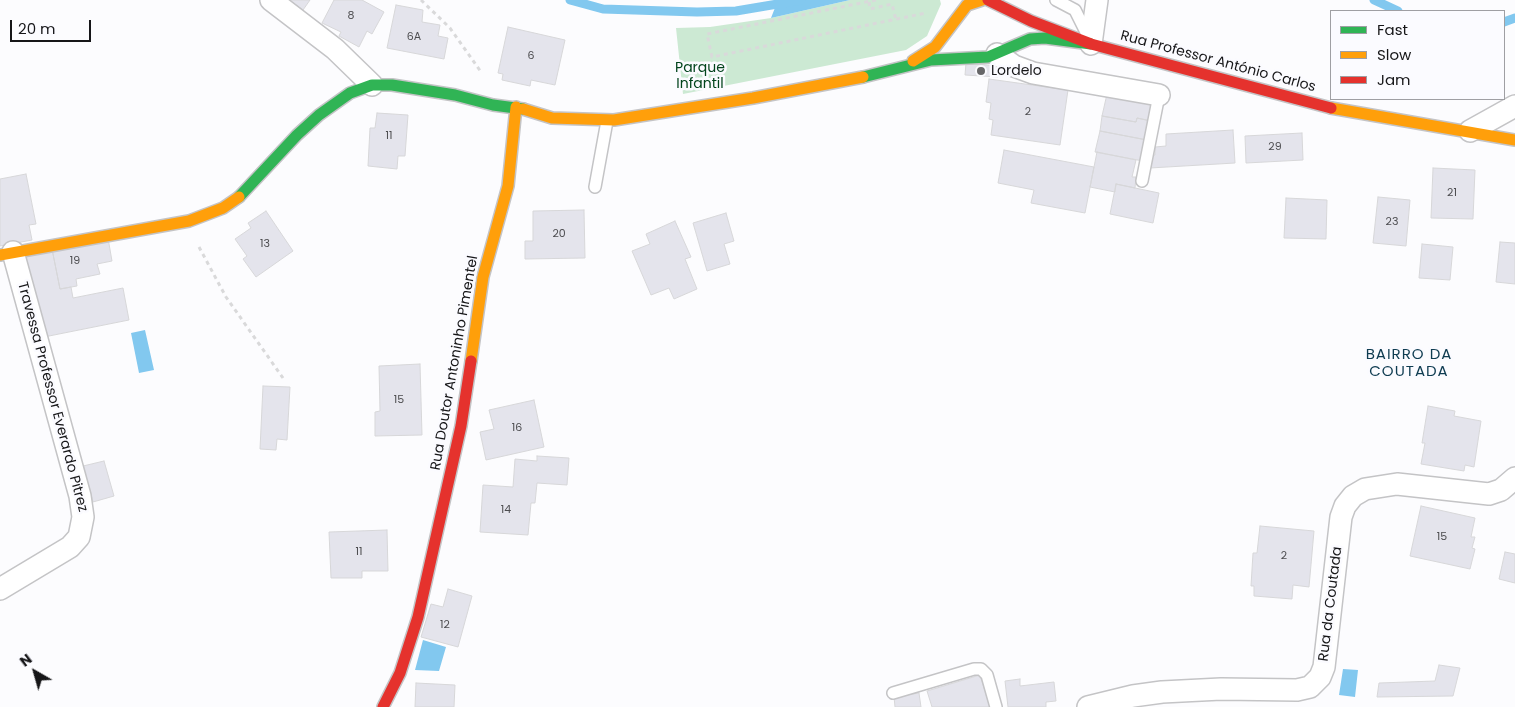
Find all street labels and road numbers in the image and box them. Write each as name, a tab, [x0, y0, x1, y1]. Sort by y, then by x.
street label: Rua Professor António Carlos	[1118, 28, 1318, 96]
street label: Rua Doutor Antoninho Pimentel	[428, 254, 482, 472]
street label: Travessa Professor Everardo Pitrez	[13, 280, 91, 514]
street label: Rua da Coutada	[1316, 546, 1346, 662]

